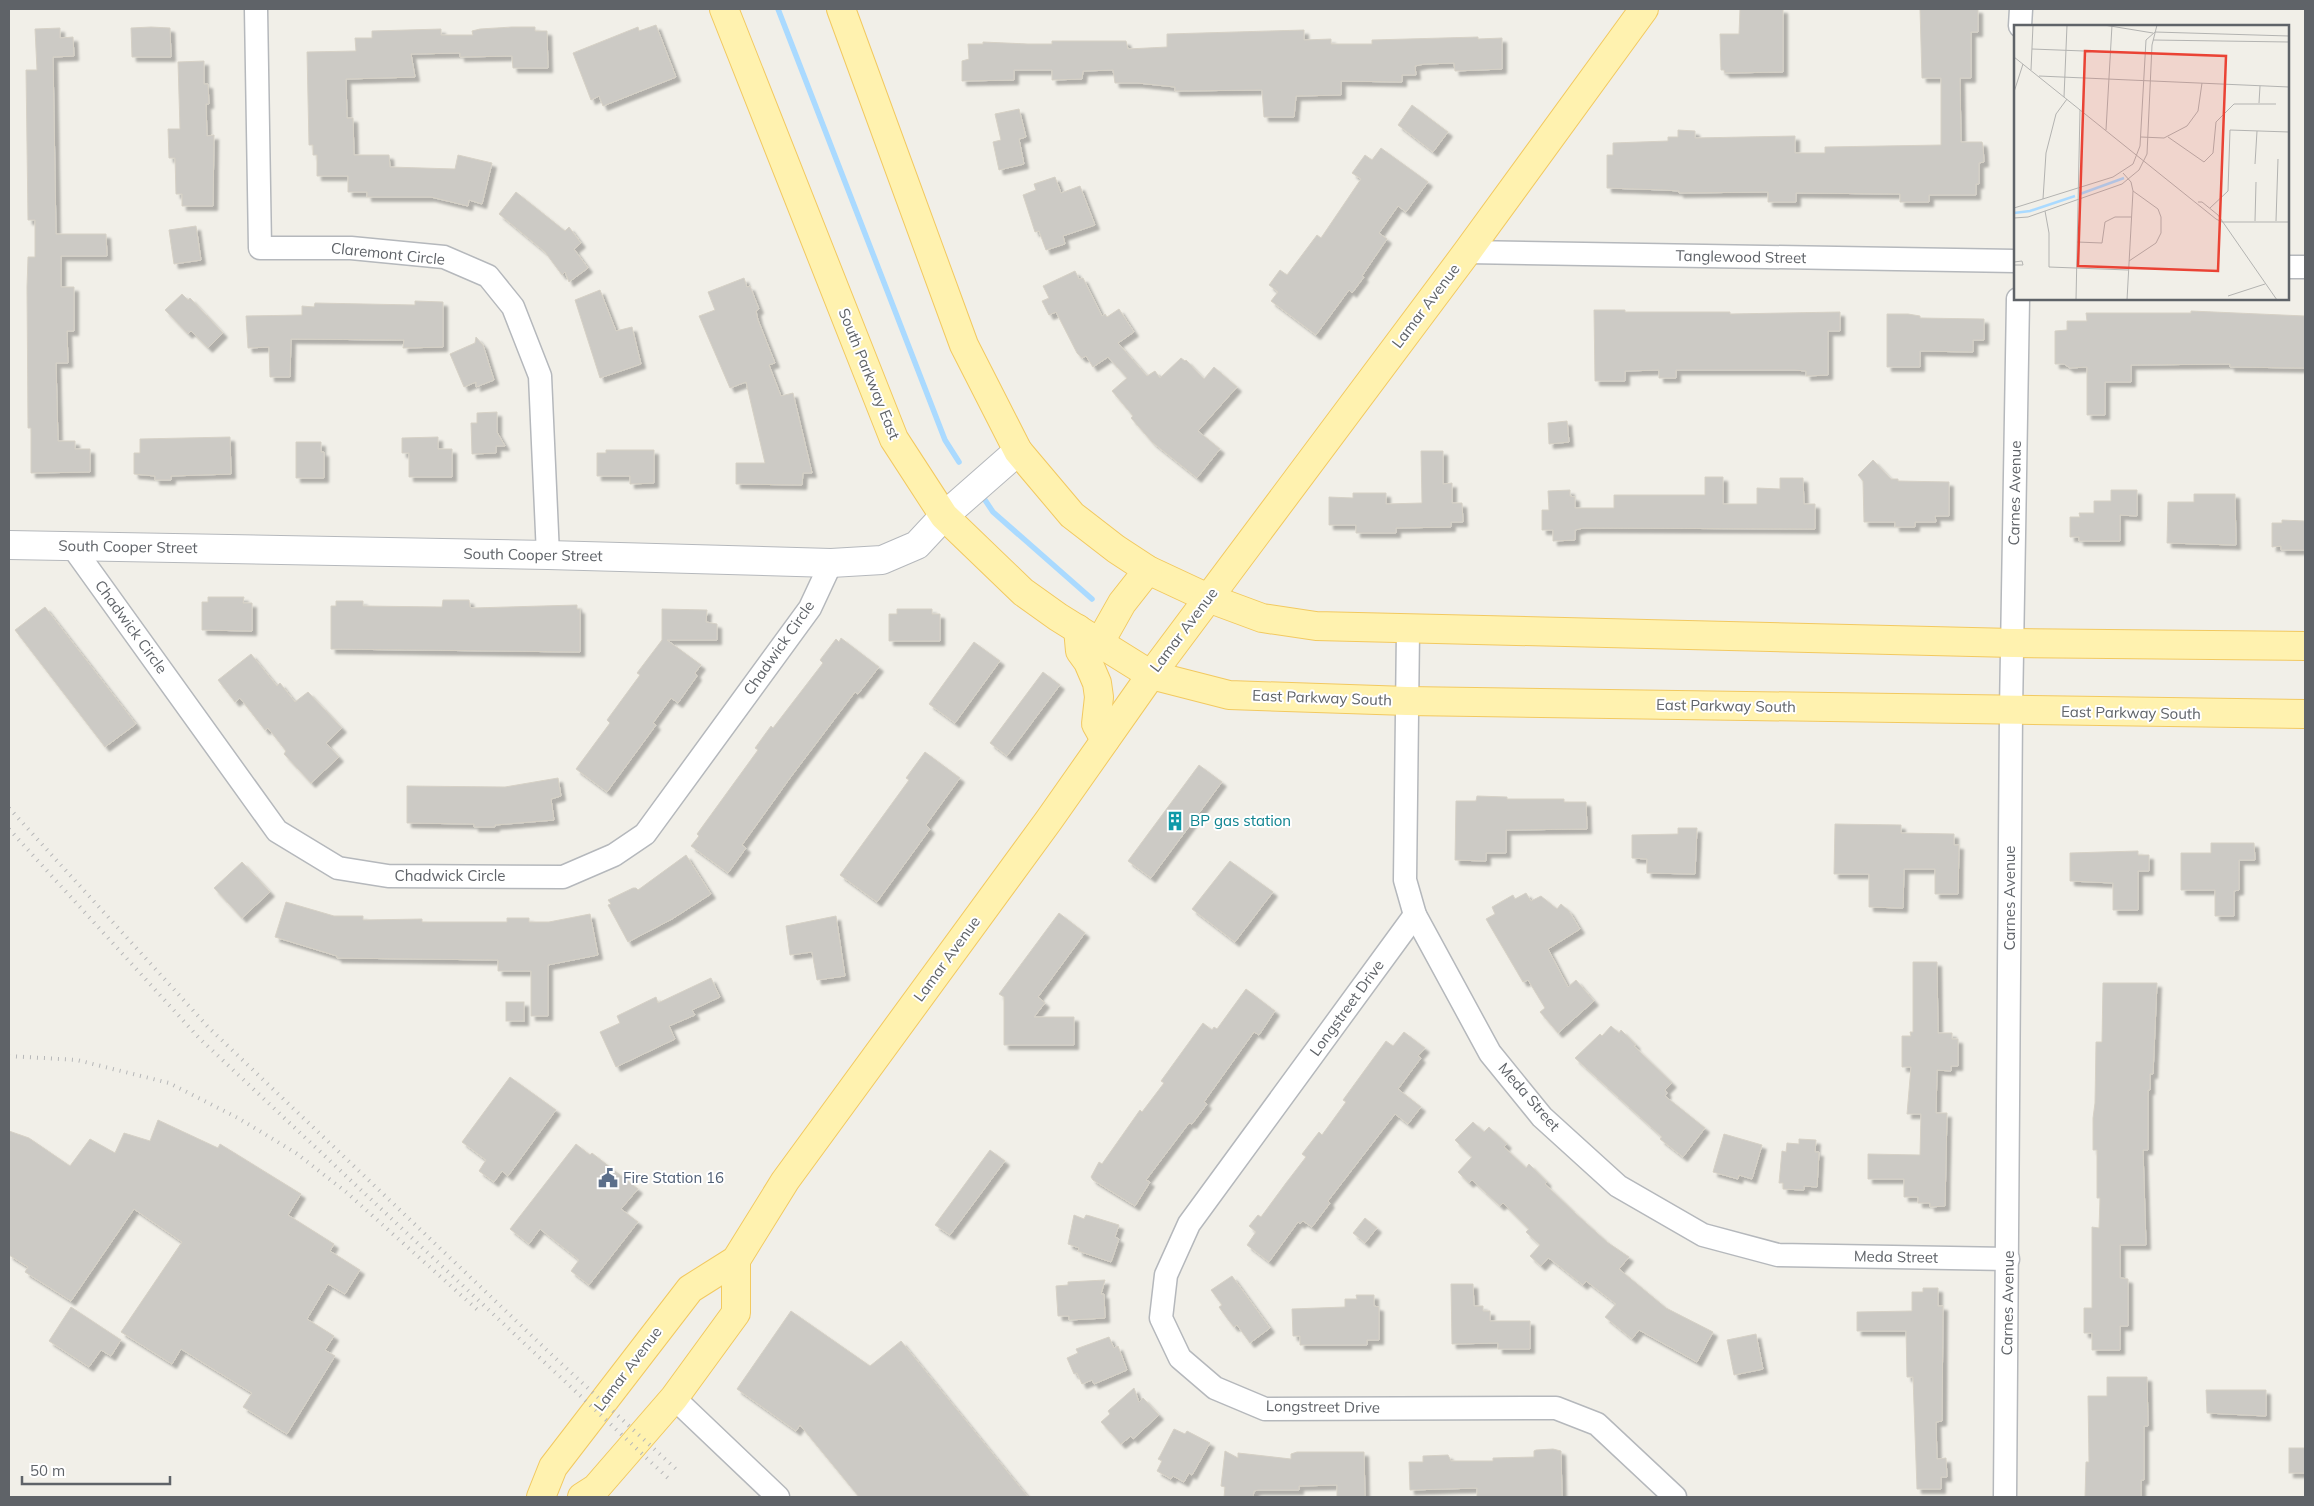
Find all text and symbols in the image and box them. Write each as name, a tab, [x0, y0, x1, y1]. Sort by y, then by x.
inset map	[2014, 25, 2289, 300]
street label: Claremont Circle	[330, 238, 446, 269]
street label: Tanglewood Street	[1675, 246, 1807, 267]
street label: Lamar Avenue	[1388, 260, 1464, 352]
street label: South Parkway East	[834, 305, 904, 442]
street label: Carnes Avenue	[2004, 440, 2025, 546]
street label: South Cooper Street	[58, 536, 198, 557]
street label: South Cooper Street	[463, 544, 603, 565]
street label: Chadwick Circle	[91, 576, 172, 677]
street label: Lamar Avenue	[1146, 584, 1222, 676]
street label: Chadwick Circle	[739, 597, 818, 699]
street label: East Parkway South	[1252, 686, 1392, 709]
street label: East Parkway South	[1656, 695, 1796, 716]
street label: East Parkway South	[2061, 702, 2201, 723]
building icon: BP gas station	[1164, 810, 1186, 832]
place label: BP gas station	[1190, 811, 1291, 830]
street label: Carnes Avenue	[2000, 845, 2019, 951]
street label: Chadwick Circle	[394, 866, 506, 885]
street label: Lamar Avenue	[909, 912, 984, 1005]
street label: Longstreet Drive	[1305, 956, 1388, 1059]
street label: Meda Street	[1495, 1059, 1564, 1135]
public building icon: Fire Station 16	[597, 1167, 619, 1189]
place label: Fire Station 16	[623, 1168, 724, 1187]
street label: Meda Street	[1854, 1246, 1938, 1267]
street label: Carnes Avenue	[1997, 1250, 2018, 1356]
street label: Lamar Avenue	[590, 1323, 666, 1415]
street label: Longstreet Drive	[1266, 1396, 1380, 1417]
scale bar	[22, 1454, 170, 1486]
text: 50 m	[30, 1461, 65, 1480]

